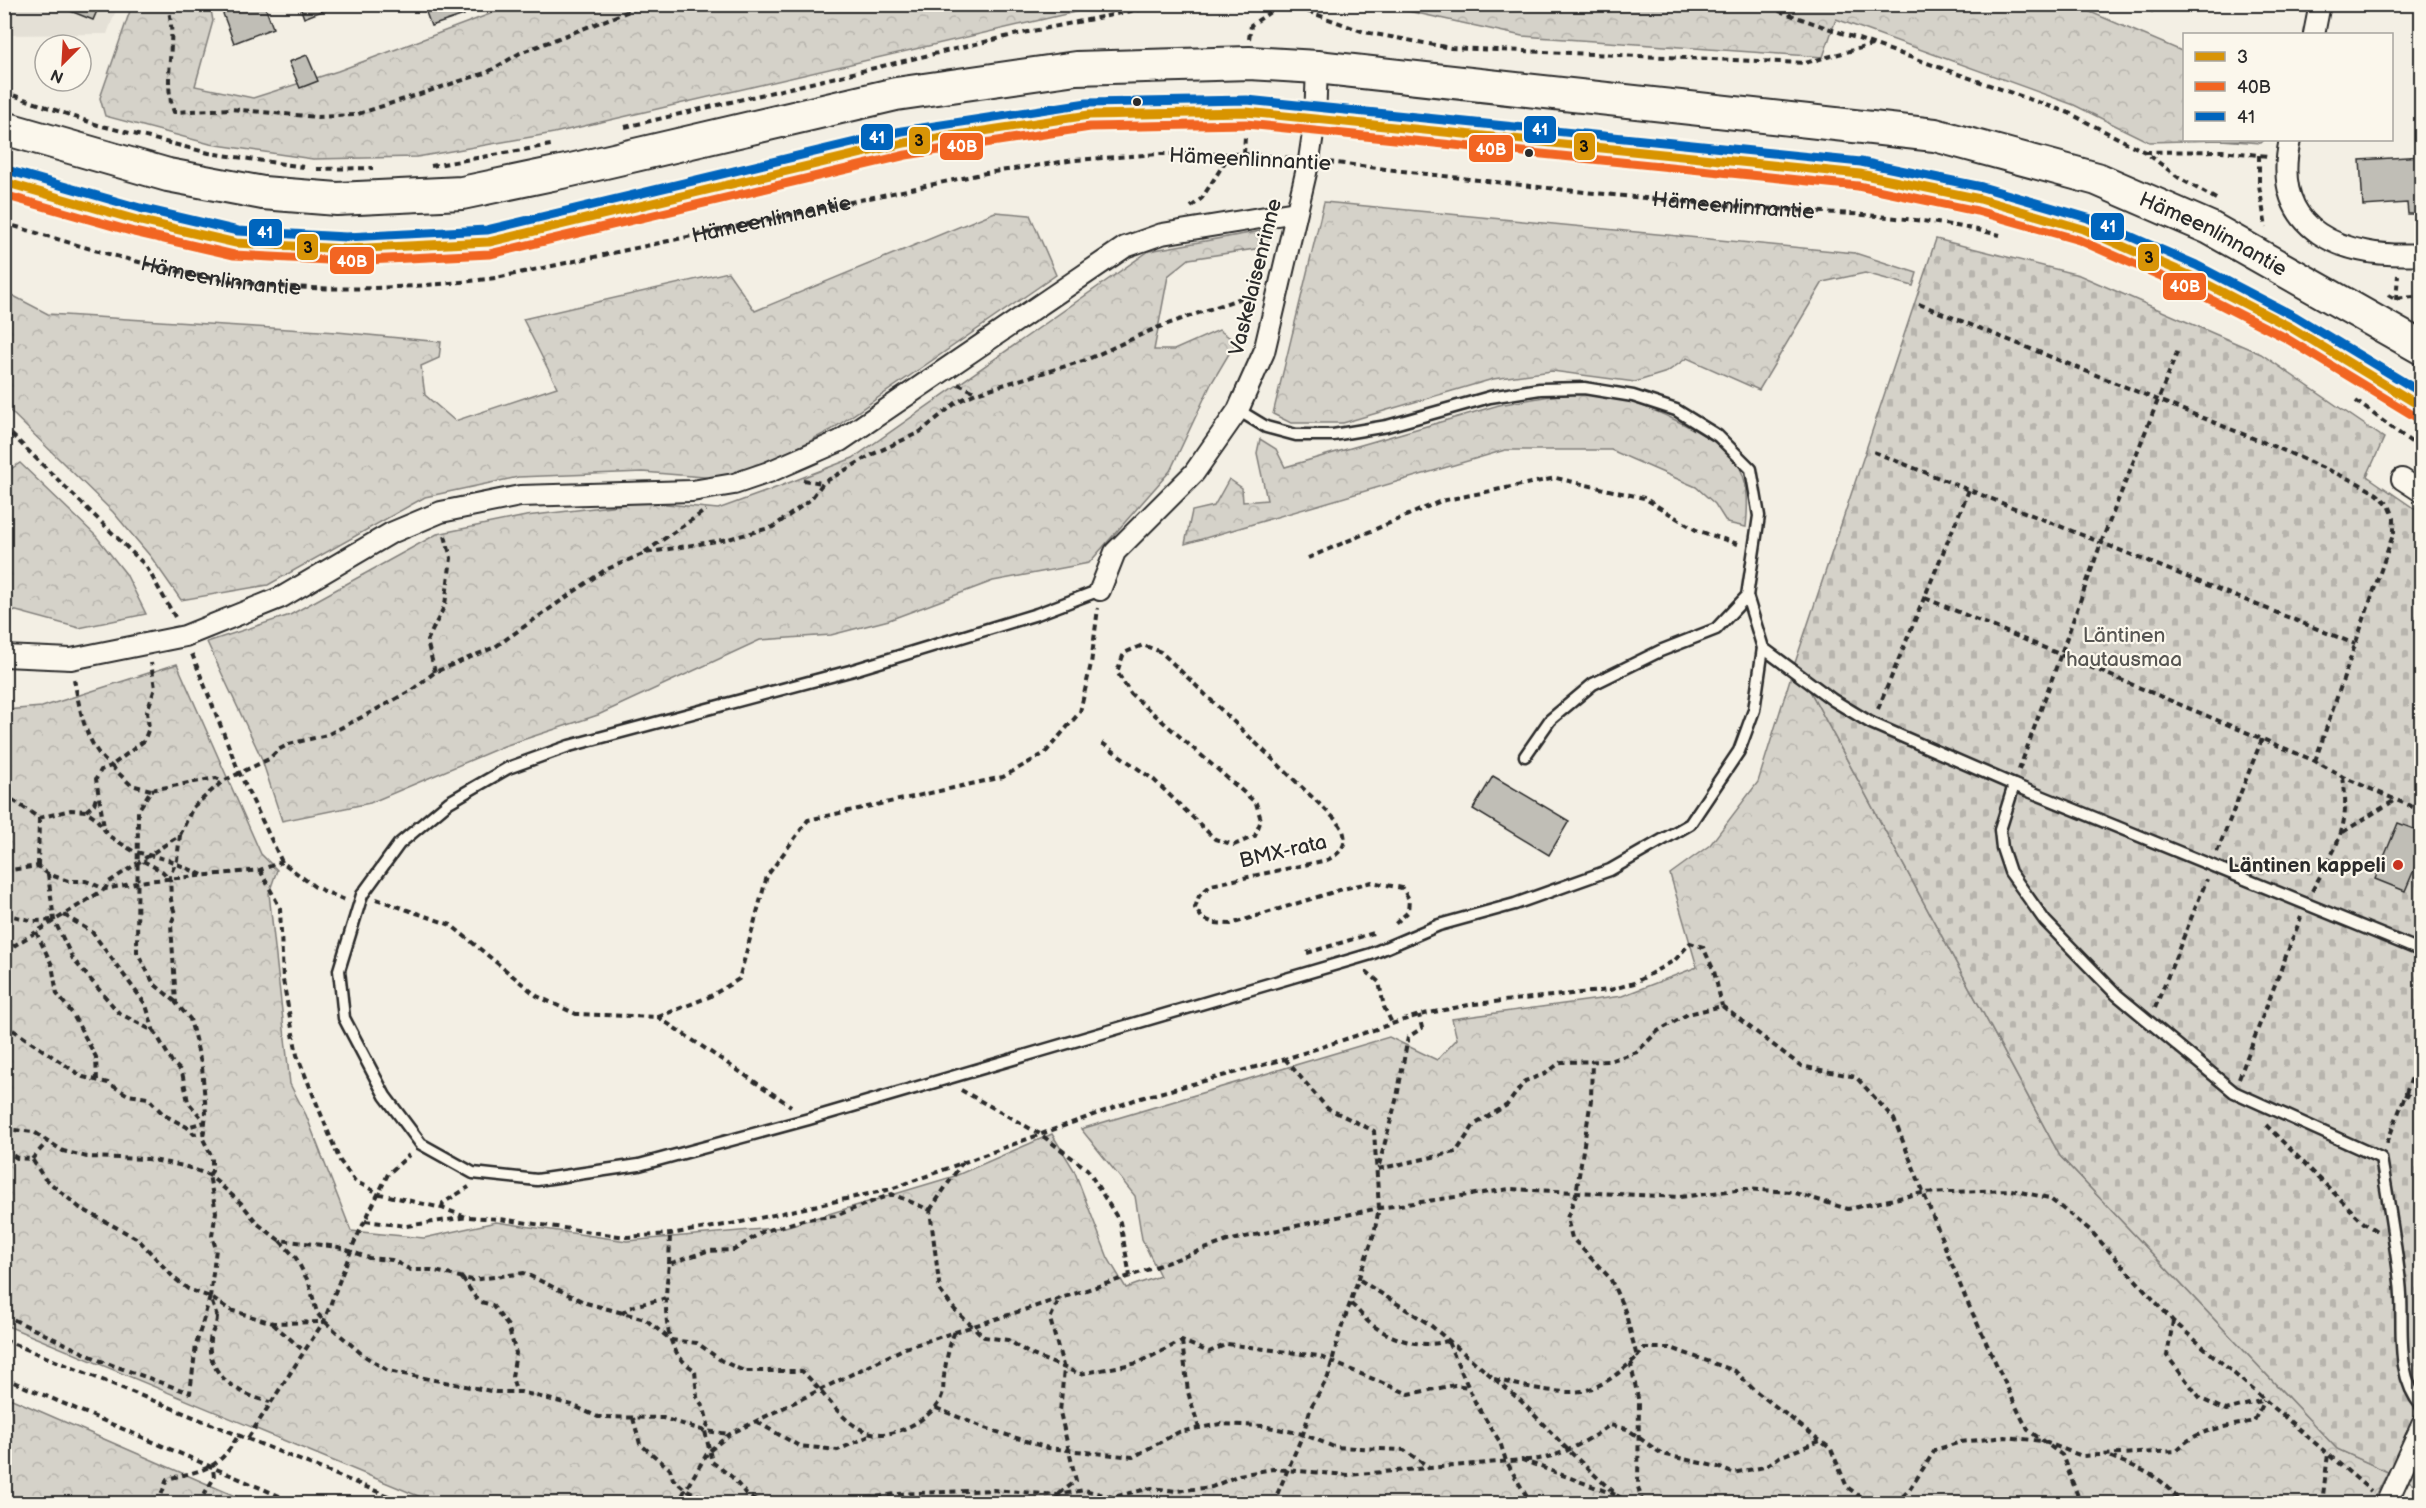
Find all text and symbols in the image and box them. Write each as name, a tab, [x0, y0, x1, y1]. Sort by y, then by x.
north arrow	[33, 33, 93, 93]
legend	[2183, 33, 2393, 141]
text: 3	[2237, 47, 2248, 68]
text: N	[48, 64, 67, 86]
text: 40B	[2237, 77, 2271, 98]
unlabelled marker	[1131, 96, 1143, 108]
text: 41	[2237, 107, 2255, 128]
line badge: 41	[1523, 115, 1557, 144]
text: 41	[1532, 121, 1548, 140]
line badge: 41	[860, 123, 894, 151]
line badge: 3	[908, 126, 931, 155]
text: 41	[869, 129, 885, 148]
text: 3	[914, 132, 924, 151]
line badge: 40B	[939, 132, 984, 161]
line badge: 3	[1573, 132, 1596, 161]
line badge: 40B	[1468, 134, 1514, 163]
text: 40B	[947, 138, 977, 157]
text: 3	[1579, 138, 1589, 157]
text: 40B	[1476, 141, 1506, 160]
street label: Hämeenlinnantie	[1168, 143, 1332, 176]
unlabelled marker	[1523, 147, 1535, 159]
street label: Hämeenlinnantie	[1652, 187, 1815, 224]
street label: Hämeenlinnantie	[2135, 187, 2291, 282]
street label: Hämeenlinnantie	[690, 190, 854, 249]
street label: Vaskelaisenrinne	[1224, 196, 1287, 358]
line badge: 41	[2090, 212, 2125, 241]
line badge: 41	[248, 218, 283, 247]
text: 41	[2100, 218, 2116, 237]
text: 41	[257, 224, 273, 243]
line badge: 3	[296, 233, 319, 261]
text: 3	[303, 239, 313, 258]
line badge: 3	[2137, 243, 2160, 272]
line badge: 40B	[329, 246, 375, 275]
text: 3	[2144, 249, 2154, 268]
street label: Hämeenlinnantie	[138, 251, 302, 301]
text: 40B	[337, 253, 367, 272]
line badge: 40B	[2162, 272, 2207, 301]
text: 40B	[2170, 278, 2200, 297]
park label: Läntinen hautausmaa	[2066, 623, 2182, 672]
street label: BMX-rata	[1237, 829, 1329, 874]
place label: Läntinen kappeli	[2228, 853, 2386, 878]
marker: Läntinen kappeli	[2391, 858, 2405, 872]

